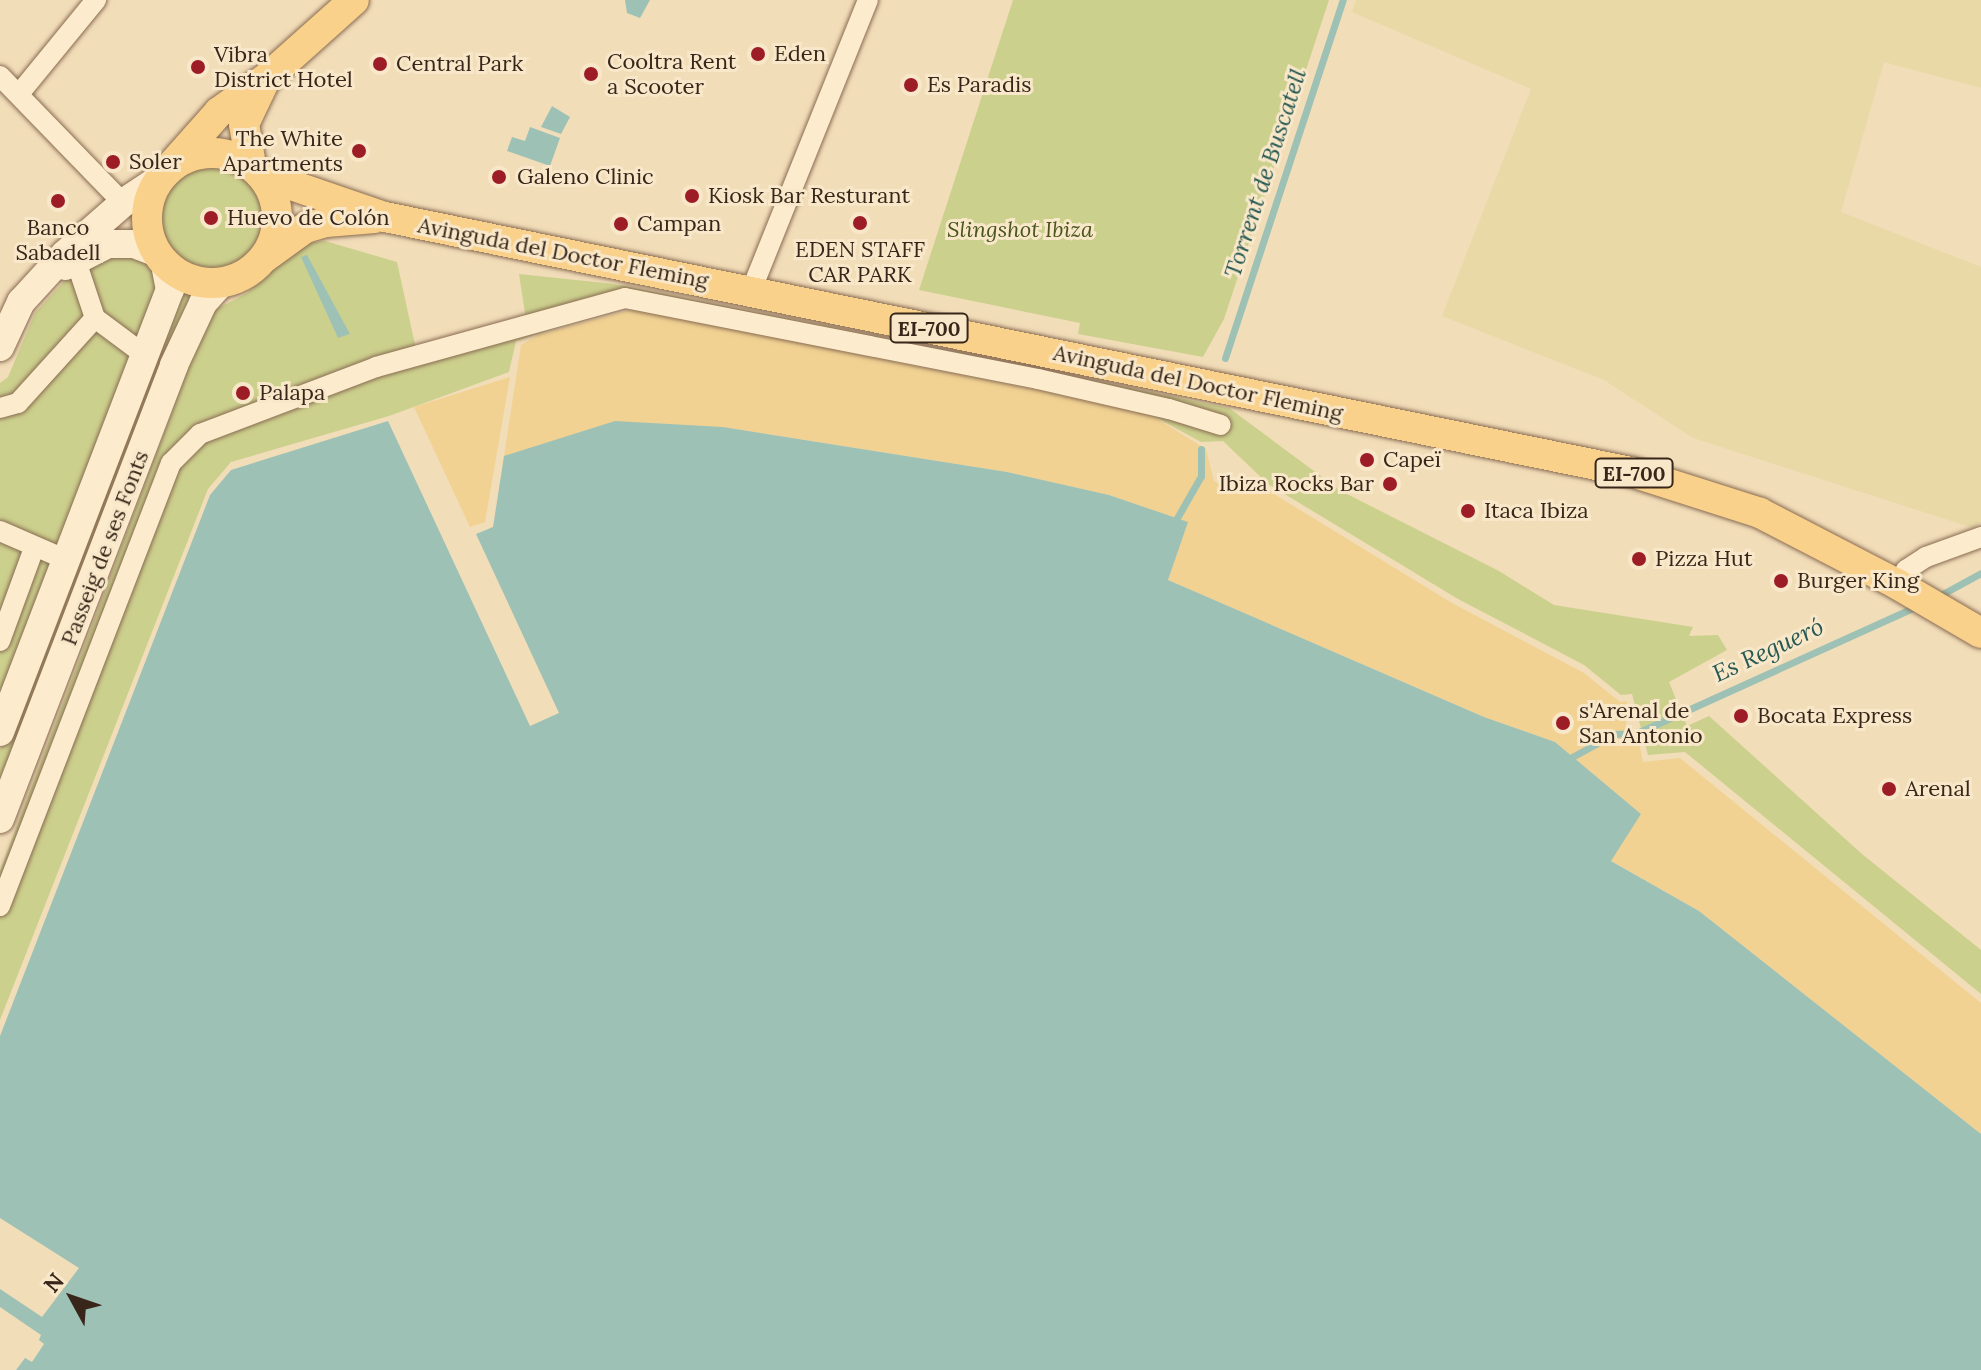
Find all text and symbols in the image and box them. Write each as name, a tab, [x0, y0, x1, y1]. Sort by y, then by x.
place label: Vibra District Hotel	[214, 41, 353, 92]
place label: Eden	[774, 41, 826, 67]
marker: Eden	[749, 45, 767, 63]
place label: Cooltra Rent a Scooter	[607, 48, 736, 100]
place label: Central Park	[396, 51, 523, 77]
marker: Central Park	[371, 55, 389, 73]
marker: Vibra District Hotel	[189, 58, 207, 76]
marker: Cooltra Rent a Scooter	[582, 65, 600, 83]
water label: Torrent de Buscatell	[1218, 65, 1312, 281]
place label: Es Paradis	[927, 72, 1031, 98]
marker: Es Paradis	[902, 76, 920, 94]
place label: The White Apartments	[223, 125, 343, 176]
marker: The White Apartments	[350, 142, 368, 160]
place label: Soler	[129, 149, 182, 175]
marker: Soler	[104, 153, 122, 171]
place label: Galeno Clinic	[517, 164, 654, 190]
marker: Galeno Clinic	[488, 166, 510, 188]
place label: Kiosk Bar Resturant	[708, 183, 910, 209]
marker: Kiosk Bar Resturant	[683, 187, 701, 205]
marker: Banco Sabadell	[49, 192, 67, 210]
place label: Huevo de Colón	[227, 205, 390, 231]
marker: Huevo de Colón	[202, 209, 220, 227]
place label: Campan	[637, 211, 721, 237]
street label: Avinguda del Doctor Fleming	[416, 212, 710, 294]
place label: Banco Sabadell	[15, 214, 101, 266]
marker: EDEN STAFF CAR PARK	[851, 214, 869, 232]
marker: Campan	[612, 215, 630, 233]
park label: Slingshot Ibiza	[947, 217, 1093, 243]
place label: EDEN STAFF CAR PARK	[795, 236, 925, 288]
road number: EI-700	[889, 312, 969, 344]
street label: Avinguda del Doctor Fleming	[1051, 339, 1345, 427]
place label: Palapa	[259, 380, 325, 406]
marker: Palapa	[234, 384, 252, 402]
street label: Passeig de ses Fonts	[56, 447, 154, 649]
place label: Capeï	[1383, 447, 1441, 473]
marker: Capeï	[1358, 451, 1376, 469]
road number: EI-700	[1594, 457, 1674, 489]
place label: Ibiza Rocks Bar	[1219, 471, 1374, 497]
marker: Ibiza Rocks Bar	[1381, 475, 1399, 493]
place label: Itaca Ibiza	[1484, 498, 1589, 524]
marker: Itaca Ibiza	[1459, 502, 1477, 520]
place label: Pizza Hut	[1655, 546, 1752, 572]
marker: Pizza Hut	[1630, 550, 1648, 568]
place label: Burger King	[1797, 568, 1919, 594]
marker: Burger King	[1772, 572, 1790, 590]
water label: Es Regueró	[1708, 612, 1828, 688]
place label: s'Arenal de San Antonio	[1579, 697, 1703, 748]
place label: Bocata Express	[1757, 703, 1912, 729]
marker: Bocata Express	[1732, 707, 1750, 725]
marker: s'Arenal de San Antonio	[1554, 714, 1572, 732]
place label: Arenal	[1905, 776, 1971, 802]
marker: Arenal	[1880, 780, 1898, 798]
north arrow	[32, 1258, 112, 1338]
text: N	[37, 1267, 70, 1298]

